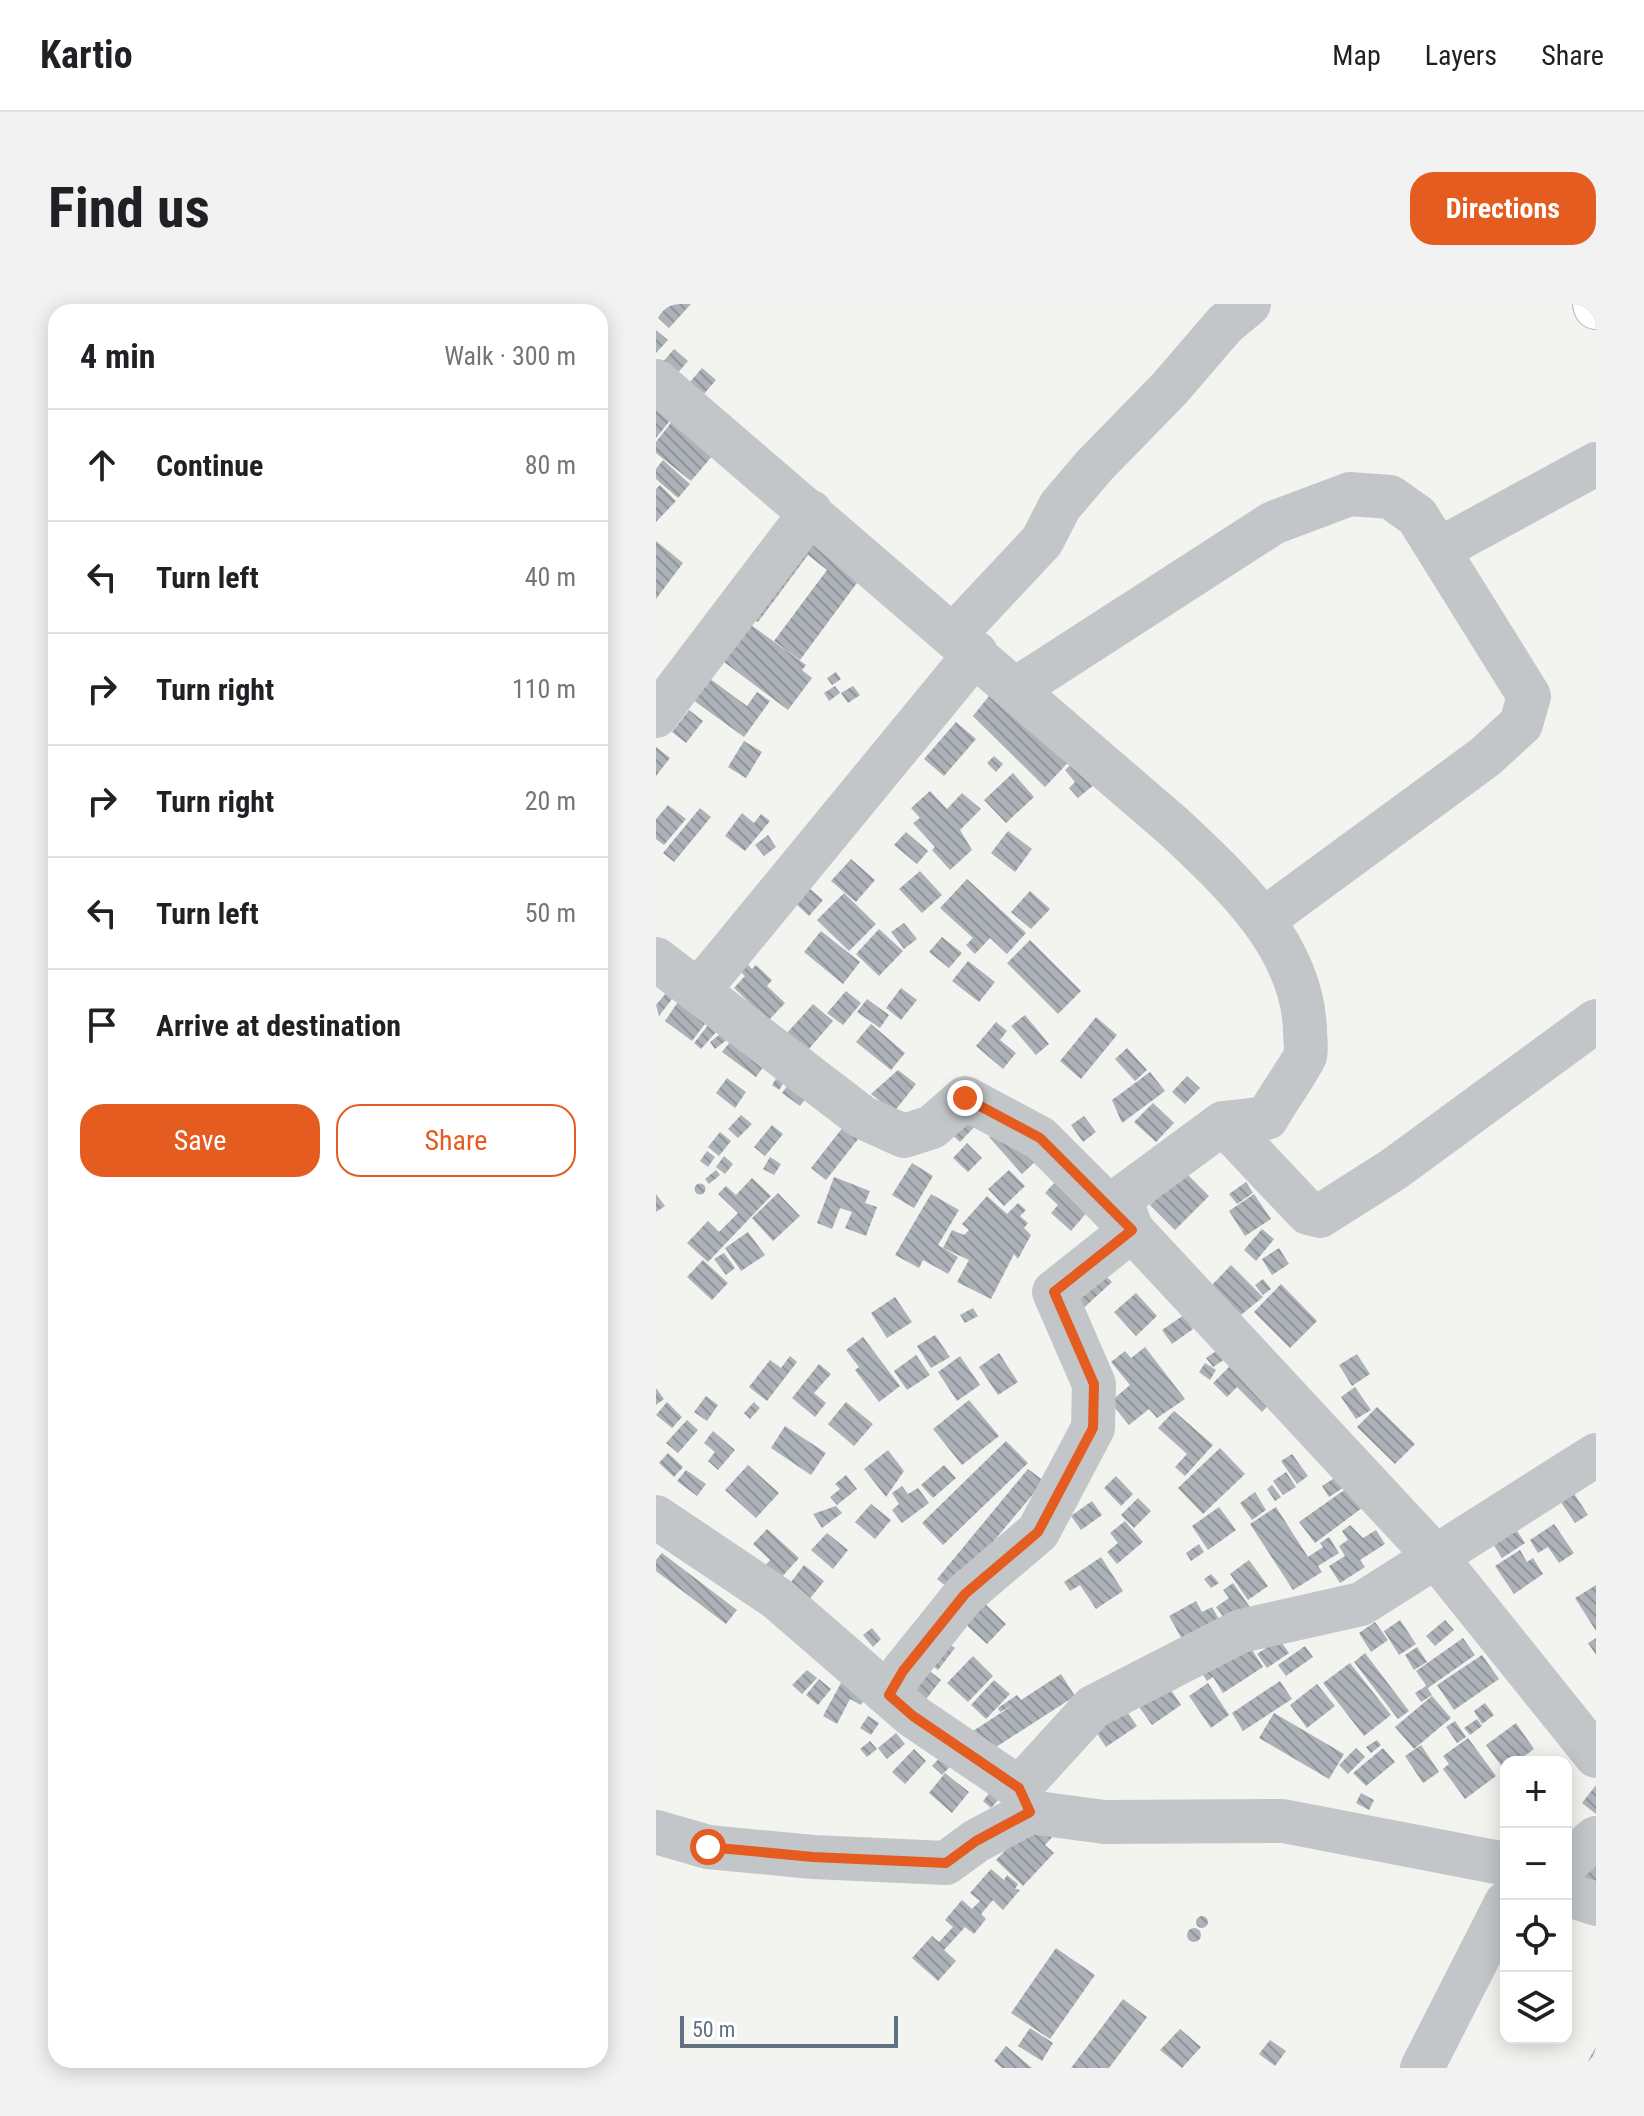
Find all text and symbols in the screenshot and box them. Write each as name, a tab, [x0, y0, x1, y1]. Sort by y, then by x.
text: Kartio	[40, 33, 133, 77]
text: Map	[1332, 39, 1381, 72]
text: Layers	[1425, 39, 1497, 72]
text: Share	[1541, 39, 1604, 72]
button: Directions	[1410, 172, 1596, 245]
text: Find us	[48, 175, 210, 241]
text: 4 min	[80, 336, 156, 376]
text: Walk · 300 m	[444, 341, 576, 371]
icon: ahead	[80, 443, 124, 487]
text: Continue	[156, 448, 263, 483]
text: 80 m	[525, 450, 576, 480]
icon: left	[80, 555, 124, 599]
text: Turn left	[156, 560, 259, 595]
text: 40 m	[525, 562, 576, 592]
icon: right	[80, 667, 124, 711]
text: Turn right	[156, 672, 274, 707]
text: 110 m	[512, 674, 576, 704]
icon: right	[80, 779, 124, 823]
text: Turn right	[156, 784, 274, 819]
text: 20 m	[525, 786, 576, 816]
icon: left	[80, 891, 124, 935]
text: Turn left	[156, 896, 259, 931]
text: 50 m	[525, 898, 576, 928]
icon: arrive	[80, 1003, 124, 1047]
text: Arrive at destination	[156, 1008, 401, 1043]
route end	[947, 1080, 983, 1116]
button: Save	[80, 1104, 320, 1177]
button: Share	[336, 1104, 576, 1177]
map controls	[1500, 1756, 1572, 2044]
button: +	[1500, 1756, 1572, 1828]
button: −	[1500, 1828, 1572, 1900]
route start	[690, 1829, 726, 1865]
button: locate	[1500, 1900, 1572, 1972]
button: layers	[1500, 1972, 1572, 2044]
scale bar	[680, 2012, 898, 2048]
text: 50 m	[692, 2017, 735, 2042]

